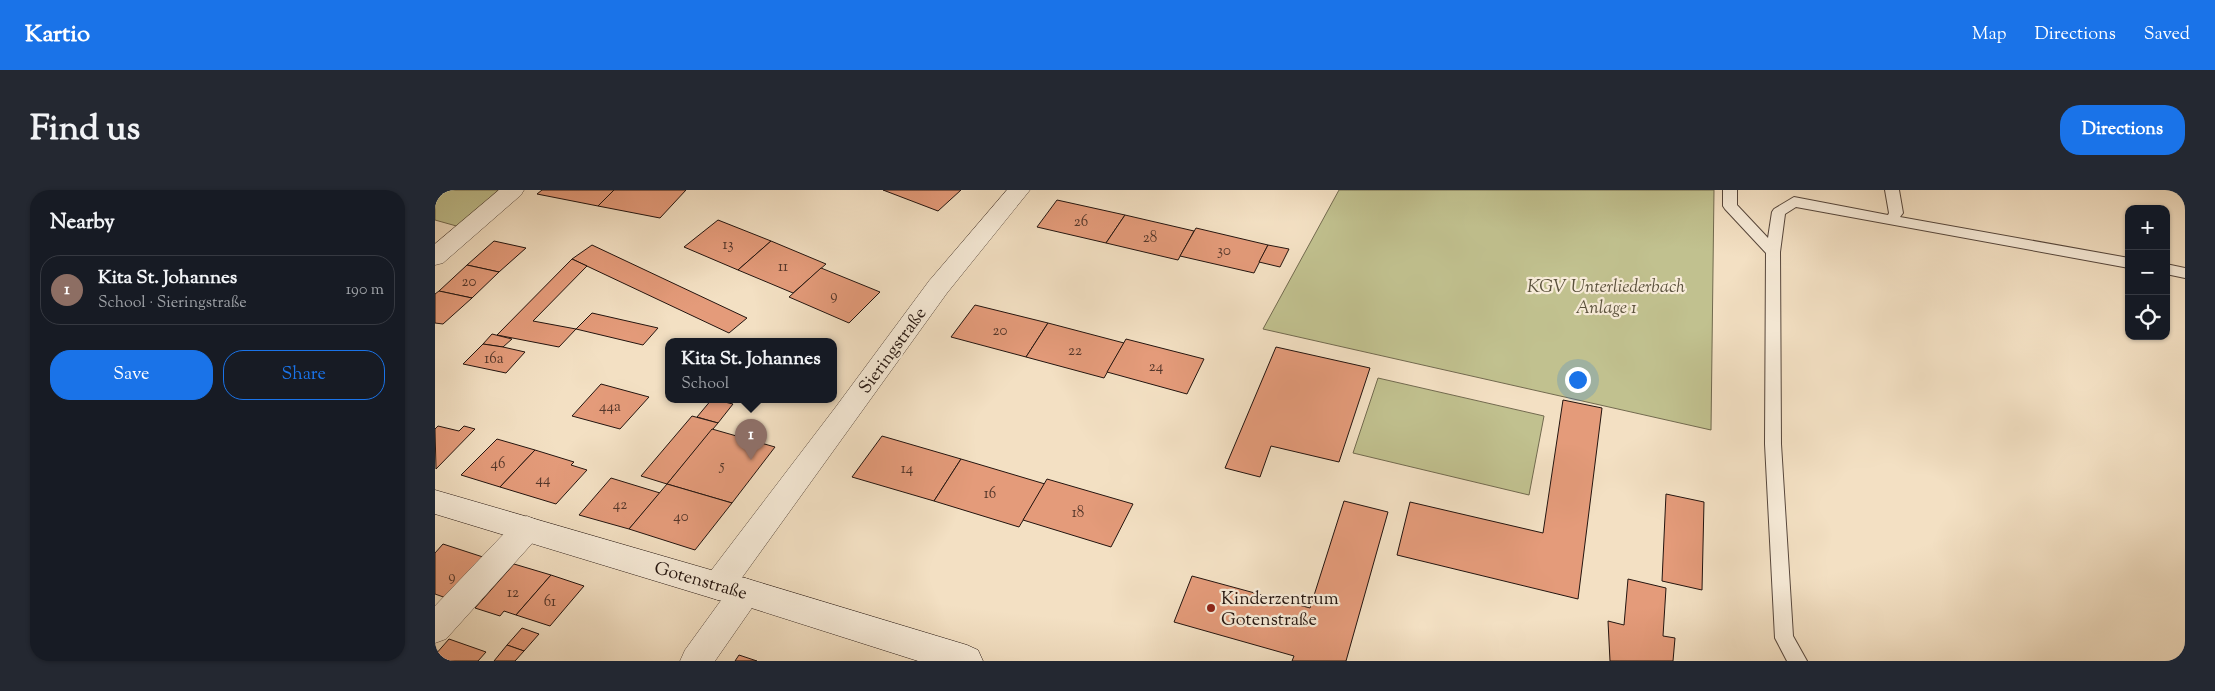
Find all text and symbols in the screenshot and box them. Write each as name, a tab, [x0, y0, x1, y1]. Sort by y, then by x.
text: Kartio	[25, 18, 90, 52]
text: Map	[1972, 22, 2007, 48]
text: Directions	[2035, 22, 2116, 48]
text: Saved	[2144, 22, 2190, 48]
text: Find us	[30, 105, 140, 156]
button: Directions	[2060, 105, 2185, 155]
map controls	[2125, 205, 2170, 340]
button: +	[2125, 205, 2170, 250]
text: Nearby	[50, 208, 115, 238]
house number: 26	[1074, 212, 1088, 233]
house number: 28	[1143, 228, 1157, 249]
house number: 13	[722, 235, 734, 256]
house number: 30	[1217, 241, 1231, 262]
button: −	[2125, 250, 2170, 295]
house number: 11	[778, 257, 788, 278]
text: Kita St. Johannes	[98, 265, 237, 292]
house number: 20	[462, 272, 477, 293]
park label: KGV Unterliederbach Anlage 1	[1527, 275, 1685, 322]
text: 1	[64, 279, 70, 302]
text: 190 m	[346, 279, 384, 302]
house number: 9	[830, 286, 838, 307]
text: School · Sieringstraße	[98, 292, 247, 315]
button: locate	[2125, 295, 2170, 340]
street label: Sieringstraße	[853, 303, 934, 400]
house number: 20	[993, 321, 1008, 342]
popup	[665, 338, 837, 403]
house number: 22	[1068, 341, 1082, 362]
text: Kita St. Johannes	[681, 346, 821, 373]
house number: 16a	[484, 349, 504, 370]
button: Save	[50, 350, 213, 400]
button: Share	[223, 350, 385, 400]
house number: 24	[1149, 357, 1164, 378]
your location	[1565, 367, 1591, 393]
text: School	[681, 373, 729, 396]
house number: 44a	[599, 397, 621, 418]
pin: 1	[735, 419, 767, 460]
house number: 46	[491, 454, 505, 475]
house number: 5	[718, 456, 725, 477]
house number: 14	[901, 459, 914, 480]
house number: 44	[535, 470, 551, 491]
house number: 16	[984, 484, 996, 505]
house number: 42	[613, 495, 627, 516]
house number: 18	[1072, 503, 1084, 524]
house number: 40	[673, 507, 689, 528]
street label: Gotenstraße	[651, 556, 750, 608]
house number: 9	[448, 567, 456, 588]
house number: 12	[507, 583, 519, 604]
place label: Kinderzentrum Gotenstraße	[1221, 587, 1339, 634]
house number: 61	[544, 592, 556, 613]
marker: Kinderzentrum Gotenstraße	[1205, 602, 1217, 614]

